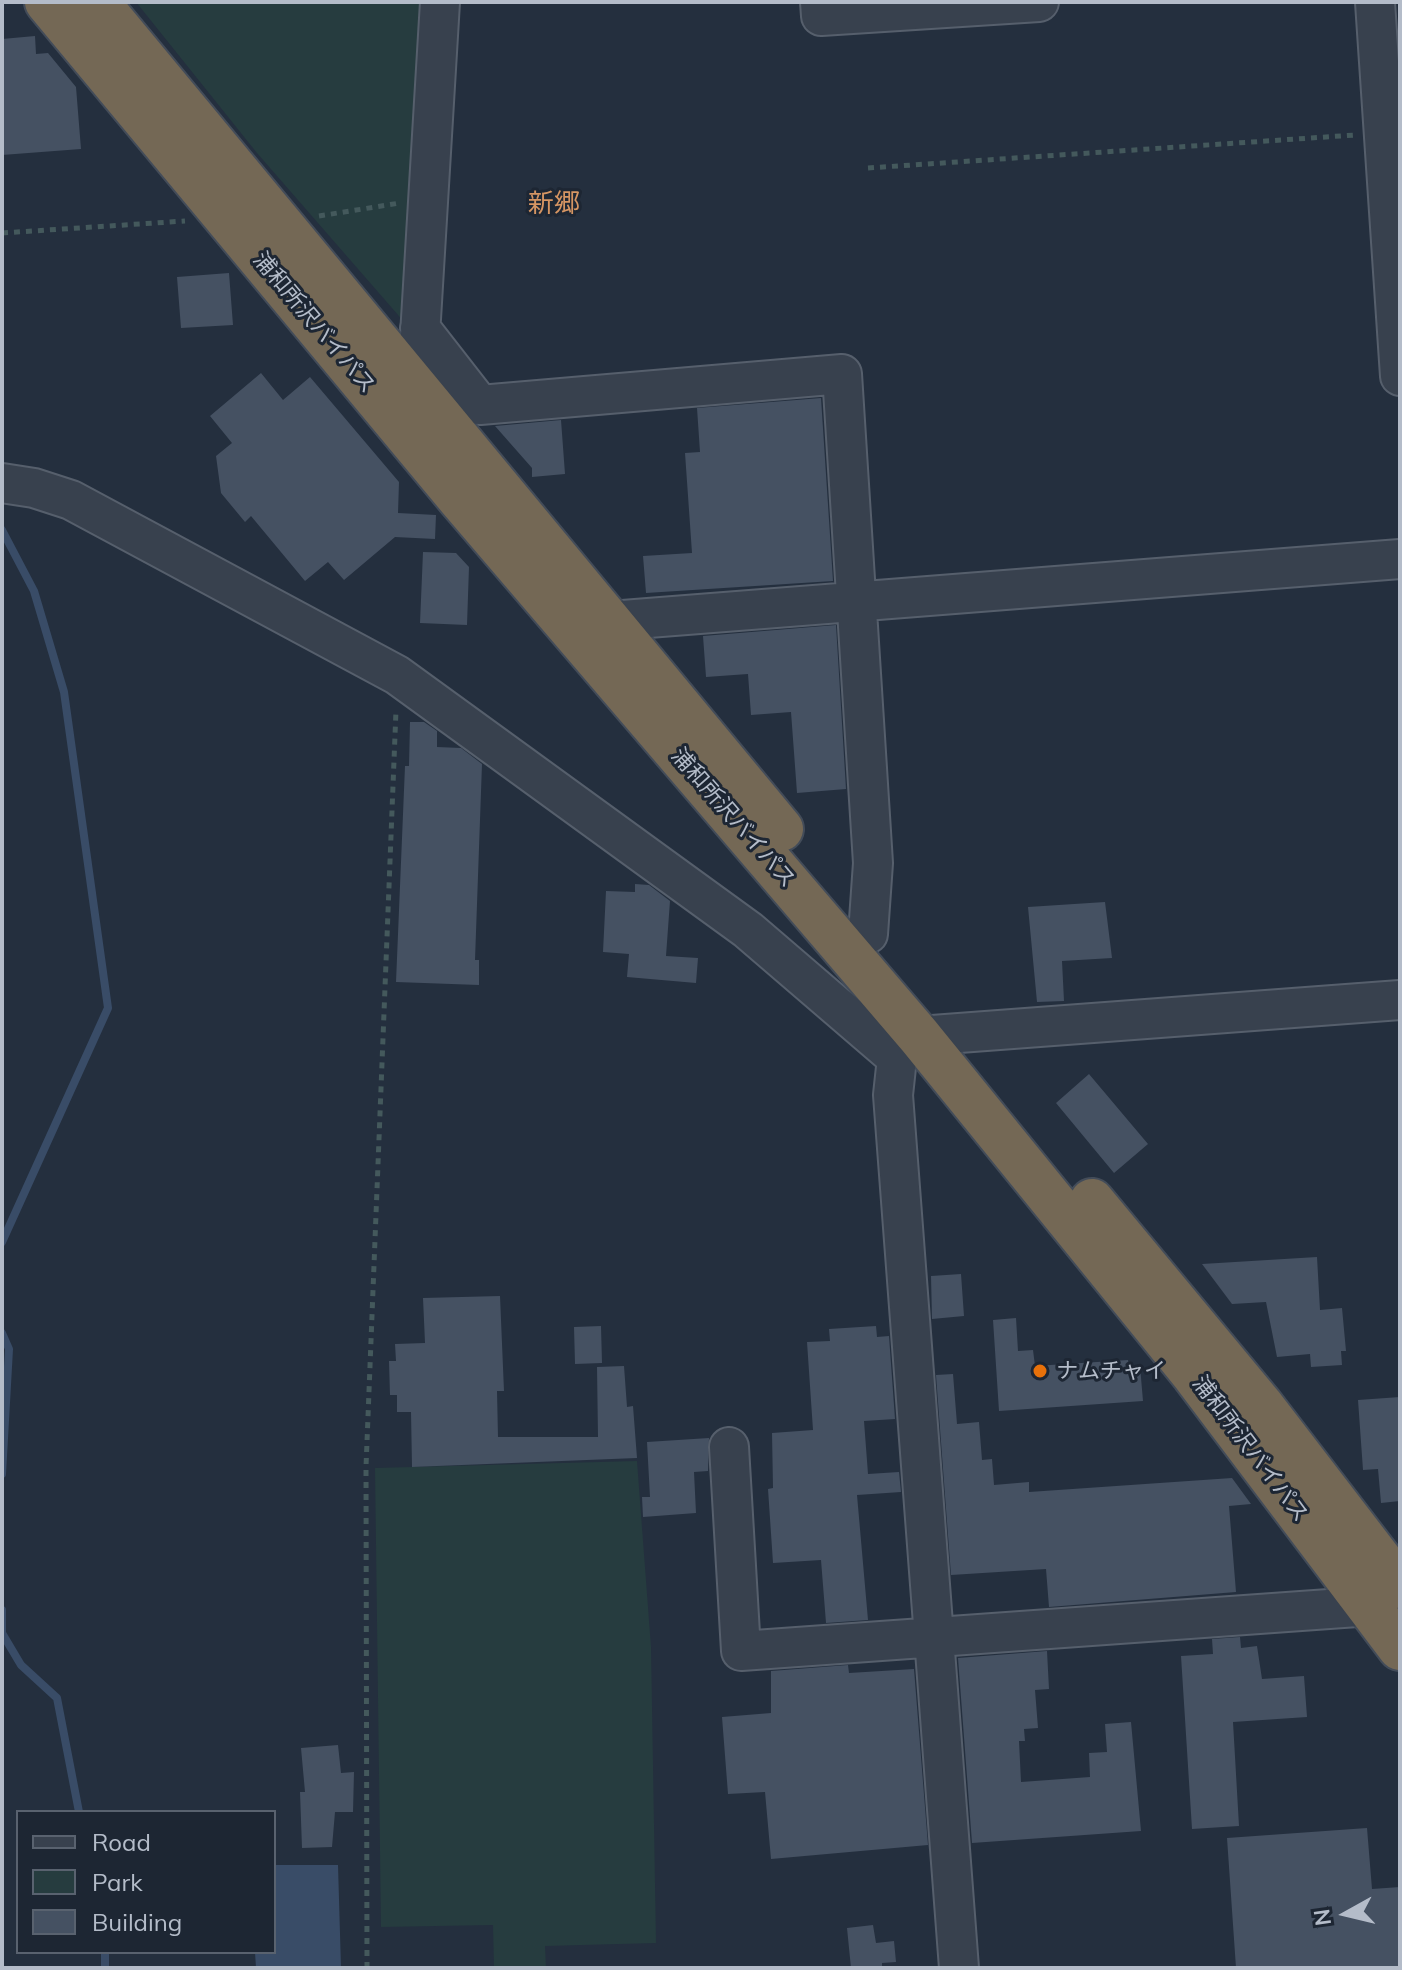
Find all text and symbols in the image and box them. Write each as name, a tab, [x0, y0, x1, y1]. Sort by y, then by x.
district label: 新郷	[528, 188, 580, 220]
street label: 浦和所沢バイパス	[247, 247, 381, 399]
street label: 浦和所沢バイパス	[665, 743, 801, 893]
place label: ナムチャイ	[1056, 1358, 1166, 1384]
marker: ナムチャイ	[1031, 1362, 1049, 1380]
street label: 浦和所沢バイパス	[1186, 1371, 1314, 1527]
legend	[16, 1810, 276, 1954]
text: Road	[92, 1827, 151, 1857]
text: Park	[92, 1867, 143, 1897]
north arrow	[1306, 1874, 1386, 1954]
text: Building	[92, 1907, 182, 1937]
text: N	[1307, 1907, 1337, 1928]

